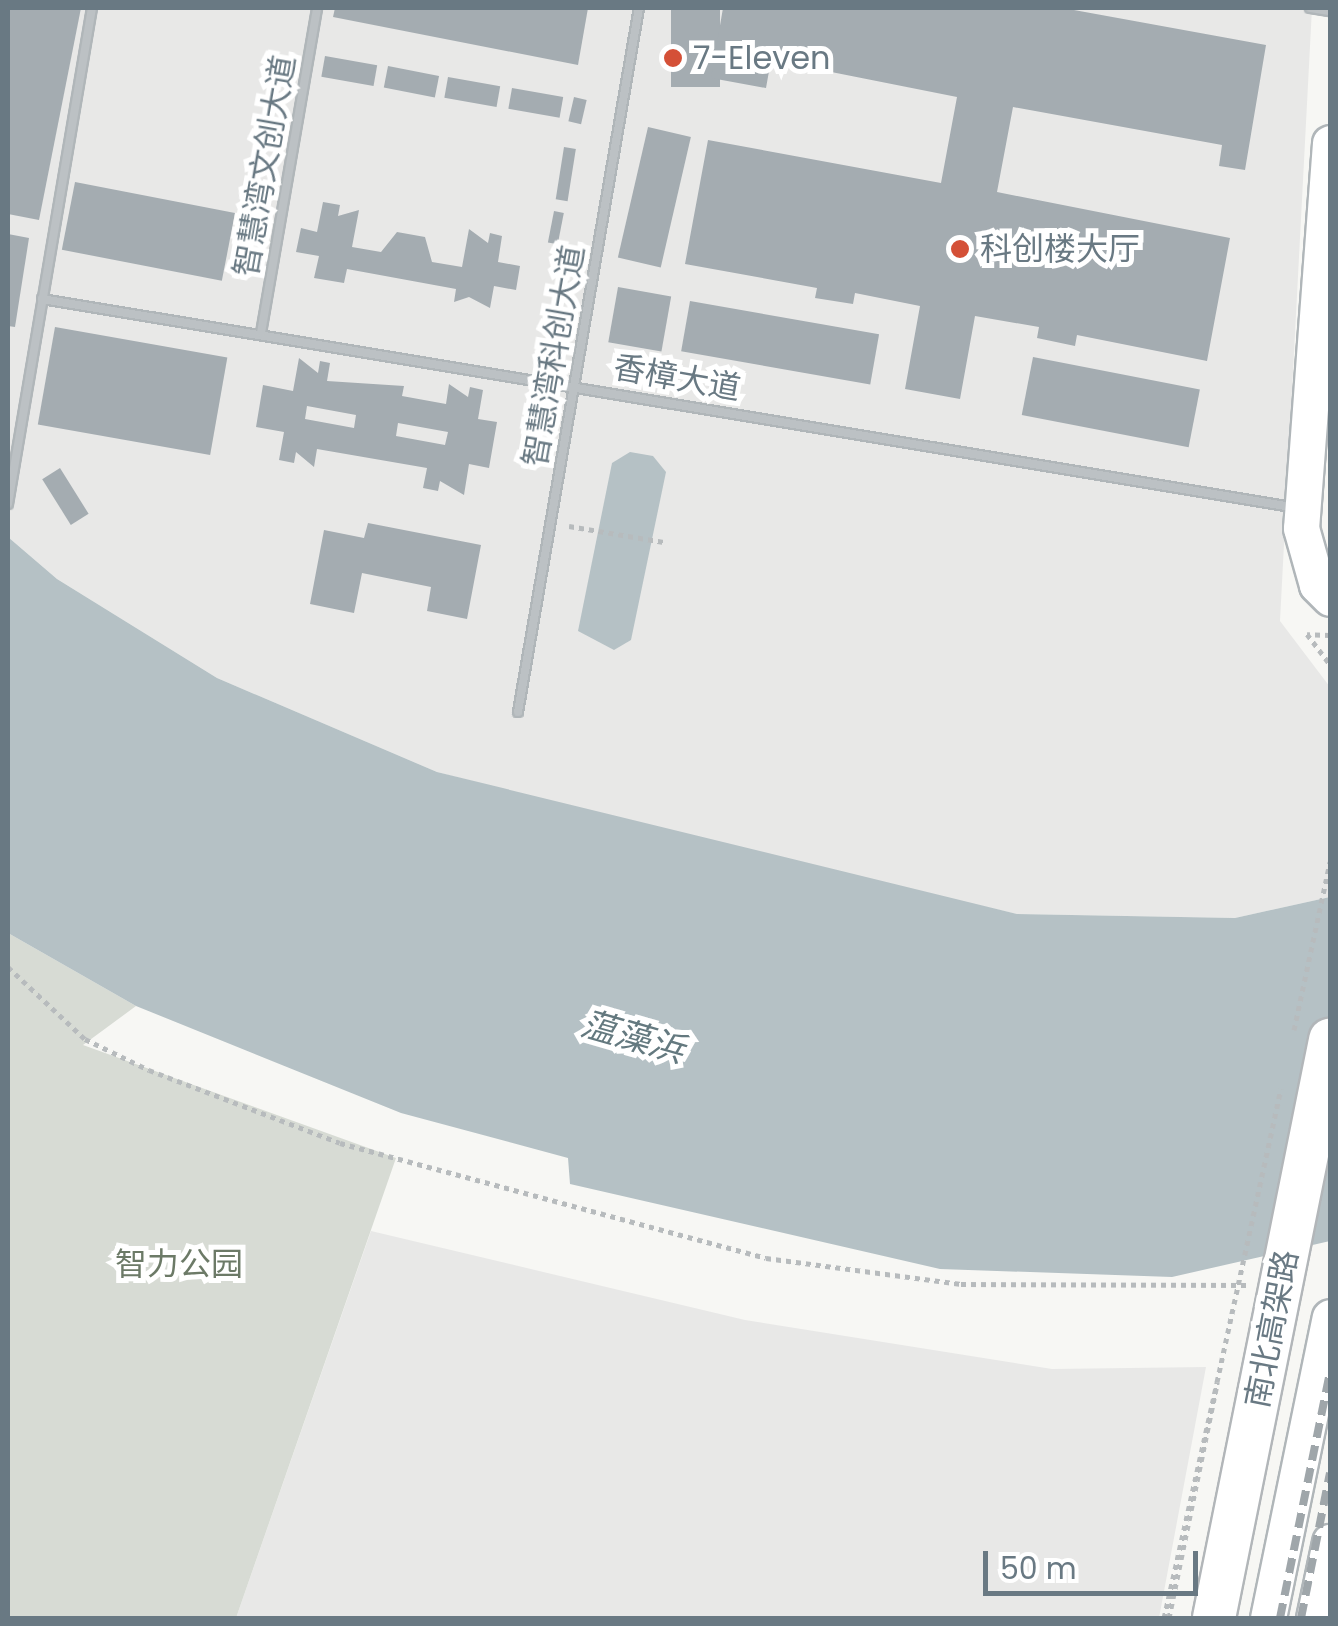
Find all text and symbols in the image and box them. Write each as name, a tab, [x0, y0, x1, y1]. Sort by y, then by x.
place label: 7-Eleven	[693, 39, 831, 77]
marker: 7-Eleven	[662, 47, 684, 69]
street label: 智慧湾文创大道	[227, 52, 303, 280]
place label: 科创楼大厅	[980, 230, 1140, 268]
marker: 科创楼大厅	[949, 238, 971, 260]
street label: 智慧湾科创大道	[516, 242, 592, 470]
street label: 香樟大道	[611, 348, 743, 408]
water label: 蕰藻浜	[577, 1002, 689, 1072]
park label: 智力公园	[115, 1245, 243, 1283]
street label: 南北高架路	[1238, 1247, 1306, 1411]
scale bar	[988, 1531, 1203, 1593]
text: 50 m	[1000, 1547, 1077, 1590]

